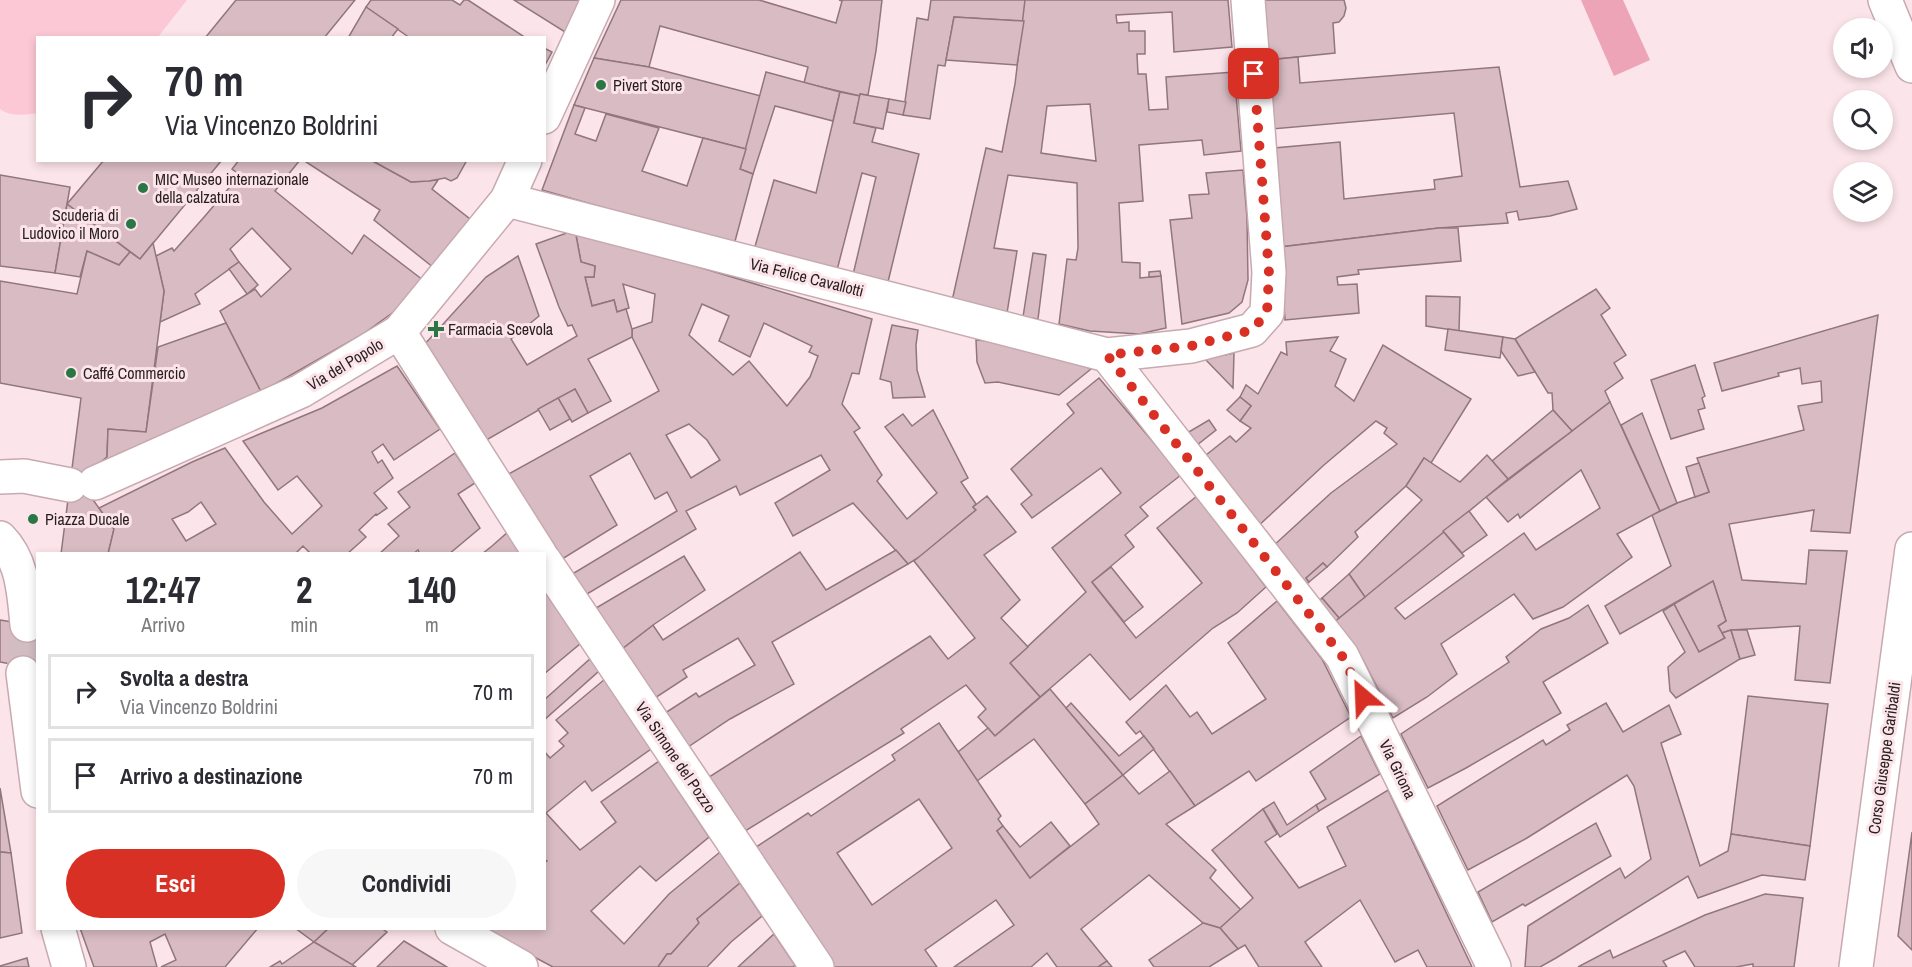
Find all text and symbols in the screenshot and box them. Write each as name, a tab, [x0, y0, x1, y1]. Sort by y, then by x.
map controls	[1833, 18, 1893, 222]
button: sound	[1833, 18, 1893, 78]
pin	[1228, 48, 1279, 99]
text: 70 m	[165, 53, 244, 109]
icon: arrive	[1237, 57, 1270, 90]
icon: right	[66, 60, 144, 138]
place label: Pivert Store	[613, 74, 682, 96]
marker: Pivert Store	[594, 78, 608, 92]
button: search	[1833, 90, 1893, 150]
text: Via Vincenzo Boldrini	[165, 107, 378, 143]
button: layers	[1833, 162, 1893, 222]
place label: MIC Museo internazionale della calzatura	[155, 168, 309, 208]
marker: MIC Museo internazionale della calzatura	[136, 181, 150, 195]
place label: Scuderia di Ludovico il Moro	[22, 204, 119, 244]
marker: Scuderia di Ludovico il Moro	[124, 217, 138, 231]
street label: Via Felice Cavallotti	[748, 252, 866, 302]
place label: Farmacia Scevola	[448, 318, 554, 340]
marker: Farmacia Scevola	[429, 322, 443, 336]
street label: Via del Popolo	[303, 333, 387, 395]
place label: Caffé Commercio	[83, 362, 186, 384]
marker: Caffé Commercio	[64, 366, 78, 380]
place label: Piazza Ducale	[45, 508, 130, 530]
marker: Piazza Ducale	[26, 512, 40, 526]
text: 12:47	[125, 566, 201, 614]
text: 2	[296, 566, 312, 614]
text: 140	[407, 566, 457, 614]
text: Arrivo	[141, 611, 185, 638]
text: min	[290, 611, 318, 638]
text: m	[425, 611, 439, 638]
text: Svolta a destra	[120, 663, 248, 693]
position arrow	[1331, 665, 1395, 729]
icon: right	[69, 675, 102, 708]
text: 70 m	[473, 677, 513, 707]
street label: Corso Giuseppe Garibaldi	[1862, 681, 1906, 835]
text: Via Vincenzo Boldrini	[120, 693, 278, 720]
street label: Via Simone del Pozzo	[631, 697, 721, 817]
street label: Via Griona	[1374, 736, 1422, 803]
icon: arrive	[69, 759, 102, 792]
text: Arrivo a destinazione	[120, 761, 302, 791]
text: 70 m	[473, 761, 513, 791]
button: Esci	[66, 849, 285, 918]
button: Condividi	[297, 849, 516, 918]

